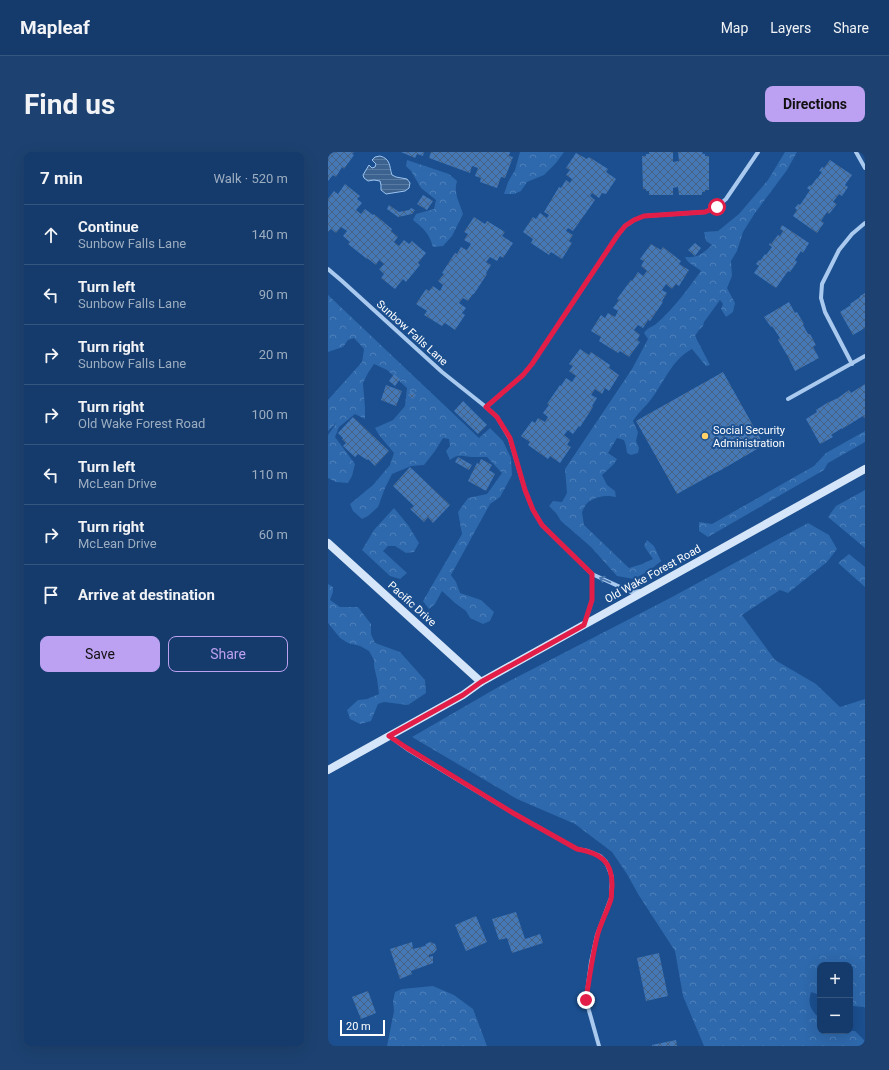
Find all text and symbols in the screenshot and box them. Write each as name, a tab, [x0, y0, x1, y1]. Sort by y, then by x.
text: Mapleaf	[20, 16, 90, 39]
text: Map	[721, 20, 748, 36]
text: Layers	[770, 20, 811, 36]
text: Share	[833, 20, 869, 36]
button: Directions	[765, 86, 865, 122]
text: Find us	[24, 88, 115, 121]
text: 7 min	[40, 168, 83, 188]
text: Walk · 520 m	[213, 171, 288, 186]
route start	[708, 198, 726, 216]
text: Continue	[78, 218, 139, 236]
icon: ahead	[40, 224, 62, 246]
text: 140 m	[251, 227, 288, 242]
text: Sunbow Falls Lane	[78, 236, 186, 251]
text: Turn left	[78, 278, 135, 296]
icon: left	[40, 284, 62, 306]
text: 90 m	[259, 287, 288, 302]
text: Sunbow Falls Lane	[78, 296, 186, 311]
street label: Sunbow Falls Lane	[374, 298, 450, 369]
text: Turn right	[78, 338, 144, 356]
icon: right	[40, 344, 62, 366]
text: 20 m	[259, 347, 288, 362]
text: Sunbow Falls Lane	[78, 356, 186, 371]
text: Turn right	[78, 398, 144, 416]
icon: right	[40, 404, 62, 426]
text: 100 m	[251, 407, 288, 422]
text: Old Wake Forest Road	[78, 416, 205, 431]
place label: Social Security Administration	[713, 424, 786, 450]
marker: Social Security Administration	[700, 431, 710, 441]
text: Turn left	[78, 458, 135, 476]
icon: left	[40, 464, 62, 486]
text: 110 m	[251, 467, 288, 482]
text: McLean Drive	[78, 476, 157, 491]
text: Turn right	[78, 518, 144, 536]
icon: right	[40, 524, 62, 546]
text: 60 m	[259, 527, 288, 542]
text: McLean Drive	[78, 536, 157, 551]
street label: Old Wake Forest Road	[603, 542, 703, 606]
one-way arrow	[599, 576, 611, 583]
street label: Pacific Drive	[385, 579, 439, 629]
icon: arrive	[40, 584, 62, 606]
text: Arrive at destination	[78, 586, 215, 604]
button: Save	[40, 636, 160, 672]
button: Share	[168, 636, 288, 672]
map controls	[817, 962, 853, 1034]
button: +	[817, 962, 853, 998]
route end	[577, 991, 595, 1009]
button: −	[817, 998, 853, 1034]
scale bar	[340, 1018, 385, 1037]
text: 20 m	[346, 1020, 371, 1033]

